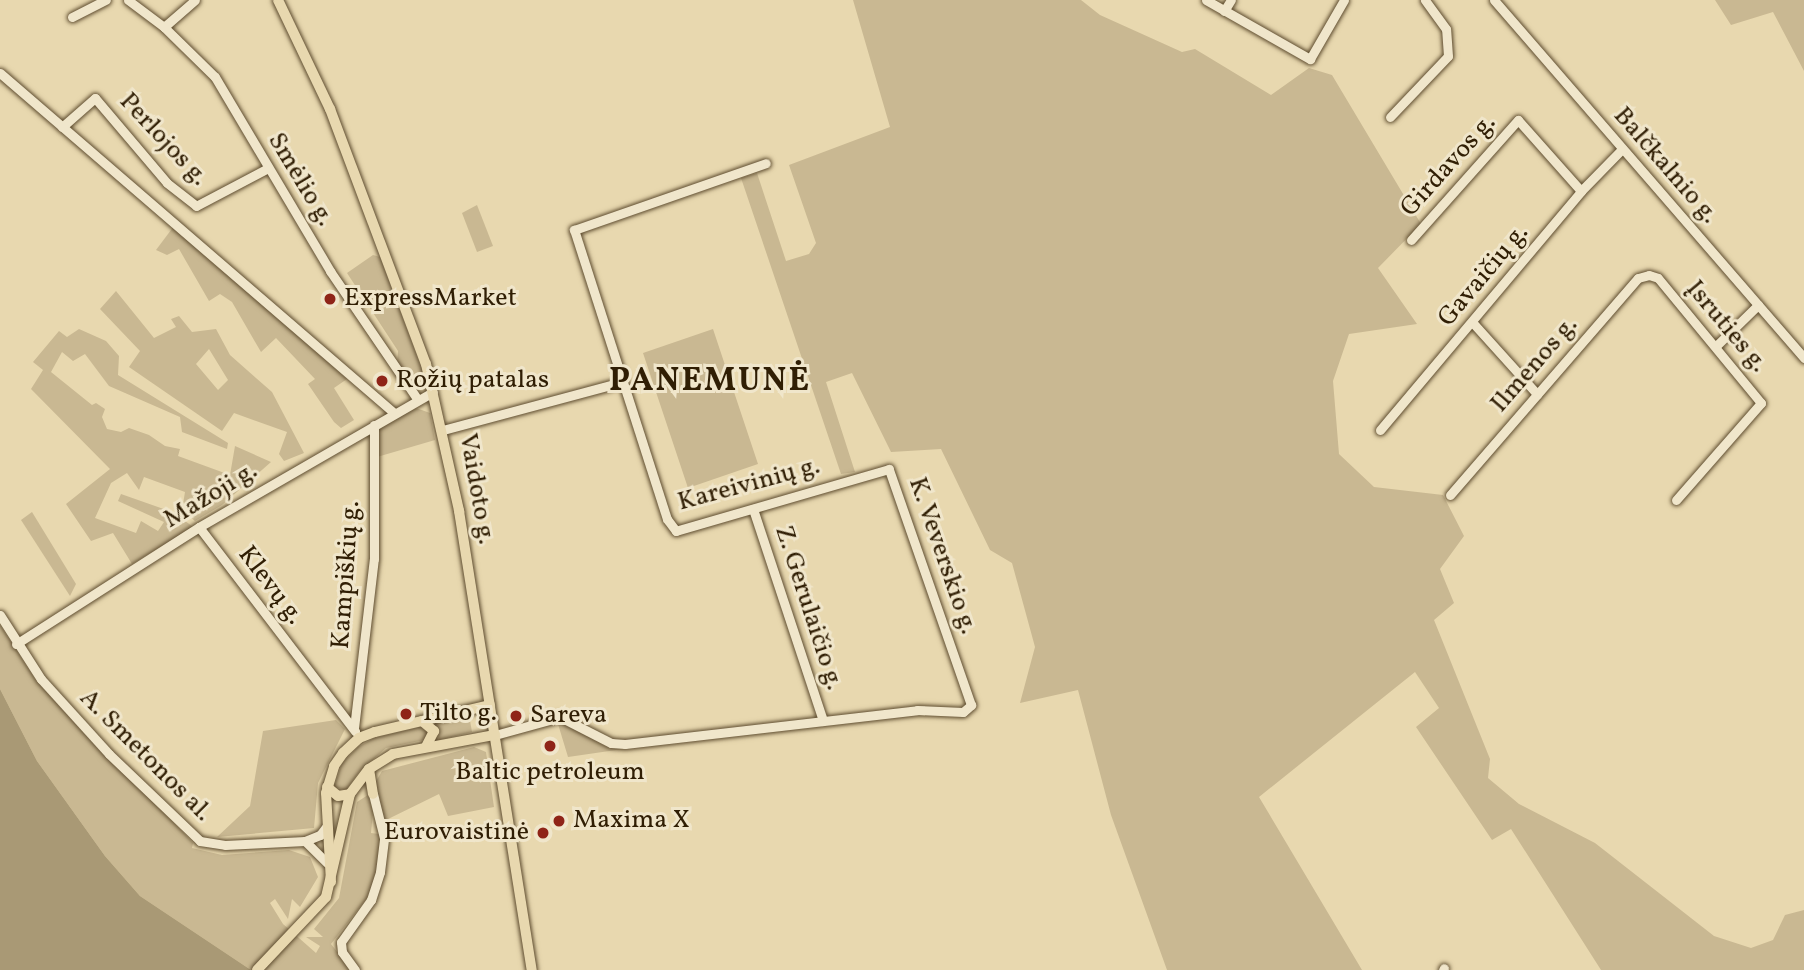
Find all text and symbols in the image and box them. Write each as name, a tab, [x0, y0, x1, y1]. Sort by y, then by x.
street label: Perlojos g.	[112, 87, 214, 193]
street label: Balčkalnio g.	[1606, 101, 1724, 231]
street label: Girdavos g.	[1395, 108, 1503, 224]
street label: Smėlio g.	[260, 128, 340, 232]
street label: Gavaičių g.	[1432, 218, 1536, 334]
street label: Įsruties g.	[1678, 274, 1774, 380]
place label: ExpressMarket	[344, 283, 517, 315]
marker: ExpressMarket	[322, 291, 338, 307]
street label: Ilmenos g.	[1485, 310, 1585, 420]
district label: PANEMUNĖ	[610, 363, 810, 403]
place label: Rožių patalas	[396, 365, 549, 397]
marker: Rožių patalas	[374, 373, 390, 389]
street label: Vaidoto g.	[451, 431, 501, 547]
street label: Kareivinių g.	[675, 451, 823, 519]
street label: Mažoji g.	[158, 456, 264, 536]
street label: K. Veverskio g.	[900, 473, 984, 639]
street label: Kampiškių g.	[326, 500, 368, 650]
street label: Z. Gerulaičio g.	[767, 522, 849, 694]
street label: Klevų g.	[230, 540, 310, 632]
street label: A. Smetonos al.	[72, 683, 218, 829]
place label: Tilto g.	[420, 698, 497, 730]
place label: Sareva	[530, 700, 607, 732]
marker: Tilto g.	[398, 706, 414, 722]
marker: Sareva	[508, 708, 524, 724]
marker: Baltic petroleum	[542, 738, 558, 754]
place label: Baltic petroleum	[455, 757, 645, 789]
place label: Maxima X	[573, 805, 690, 837]
marker: Maxima X	[551, 813, 567, 829]
place label: Eurovaistinė	[384, 817, 529, 849]
marker: Eurovaistinė	[535, 825, 551, 841]

